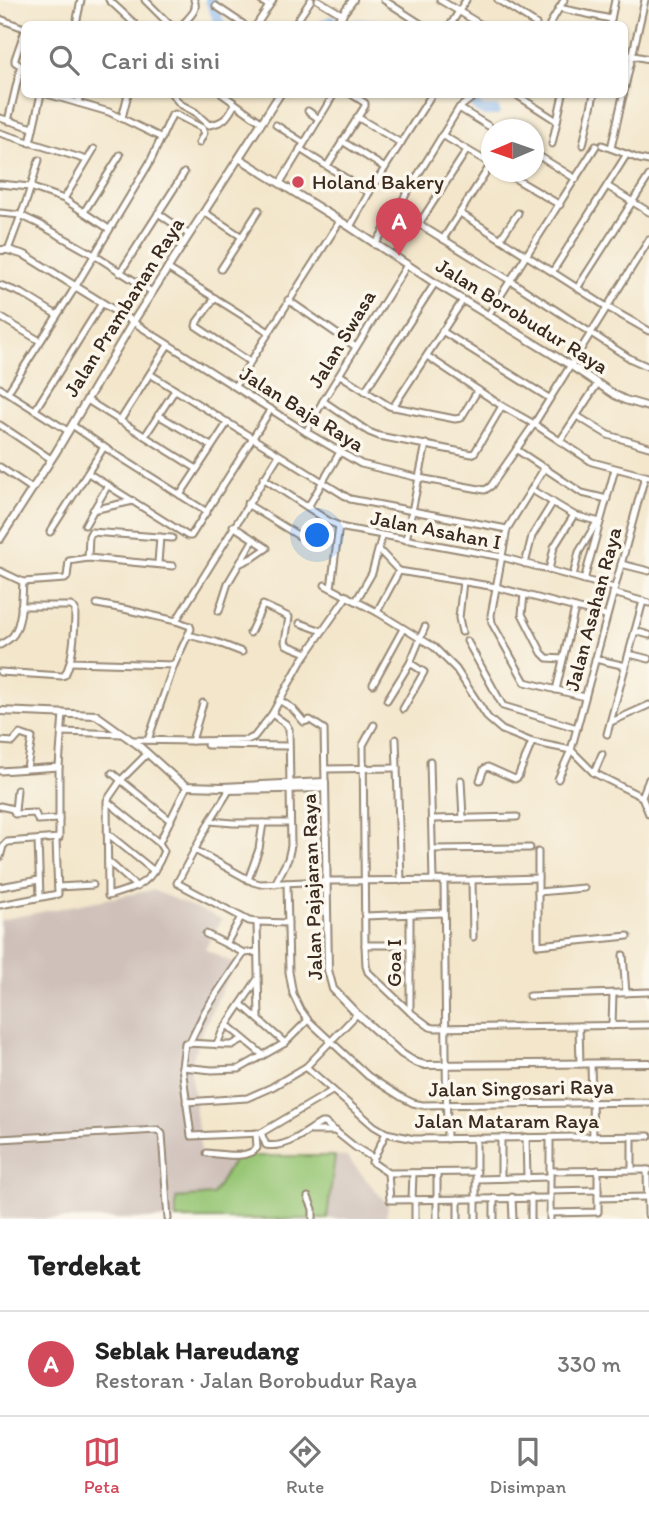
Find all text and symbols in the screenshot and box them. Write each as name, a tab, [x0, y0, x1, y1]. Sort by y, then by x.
search box	[21, 21, 628, 98]
icon: search	[45, 41, 83, 79]
text: Cari di sini	[101, 44, 220, 76]
north arrow	[481, 119, 544, 182]
place label: Holand Bakery	[312, 169, 444, 194]
marker: Holand Bakery	[290, 174, 306, 190]
pin: A	[376, 198, 422, 256]
street label: Jalan Prambanan Raya	[58, 212, 189, 401]
street label: Jalan Borobudur Raya	[432, 253, 613, 379]
street label: Jalan Swasa	[302, 285, 381, 392]
street label: Jalan Baja Raya	[235, 360, 369, 457]
street label: Jalan Asahan I	[369, 505, 504, 554]
your location	[300, 518, 334, 552]
street label: Jalan Asahan Raya	[559, 524, 626, 694]
street label: Jalan Pajajaran Raya	[296, 793, 327, 981]
street label: Goa I	[381, 939, 406, 987]
street label: Jalan Singosari Raya	[428, 1073, 614, 1102]
street label: Jalan Mataram Raya	[415, 1108, 599, 1133]
text: Terdekat	[28, 1246, 141, 1283]
text: Seblak Hareudang	[95, 1334, 299, 1366]
text: A	[44, 1350, 58, 1378]
text: 330 m	[557, 1350, 621, 1378]
text: Restoran · Jalan Borobudur Raya	[95, 1366, 417, 1394]
tab: Peta	[83, 1433, 121, 1498]
tab: Rute	[286, 1433, 324, 1498]
tab: Disimpan	[490, 1433, 566, 1498]

